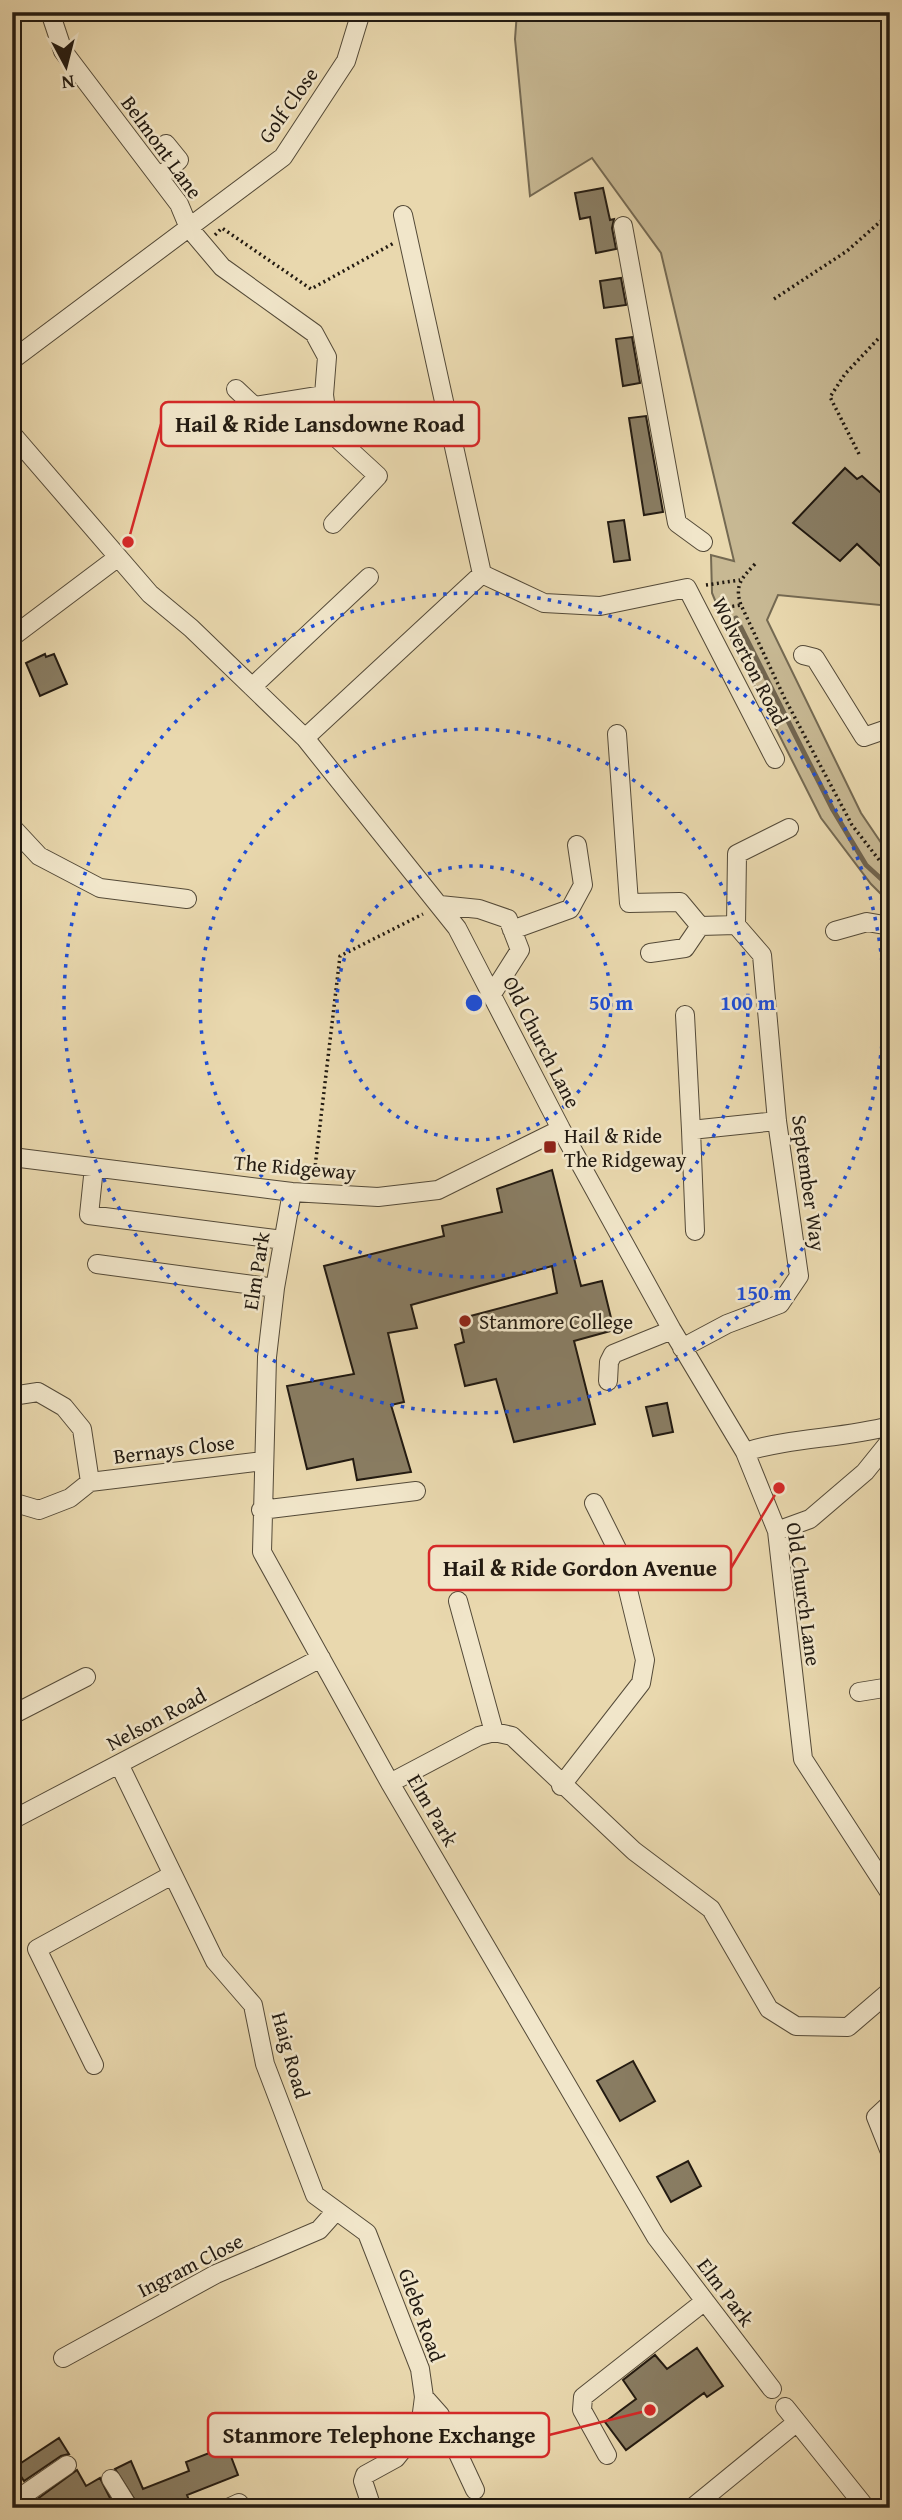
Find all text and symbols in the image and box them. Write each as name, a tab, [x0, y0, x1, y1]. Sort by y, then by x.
north arrow	[32, 32, 102, 102]
street label: Golf Close	[250, 61, 326, 149]
text: N	[60, 68, 76, 98]
street label: Belmont Lane	[114, 89, 210, 205]
callout: Hail & Ride Lansdowne Road	[161, 402, 479, 446]
text: Hail & Ride Lansdowne Road	[175, 407, 466, 440]
street label: Wolverton Road	[704, 591, 796, 731]
street label: Old Church Lane	[495, 971, 589, 1114]
text: 50 m	[589, 987, 633, 1018]
text: 100 m	[720, 987, 776, 1018]
centre of rings	[462, 991, 486, 1015]
street label: September Way	[784, 1113, 834, 1254]
place label: Hail & Ride The Ridgeway	[564, 1120, 687, 1175]
marker: Hail & Ride The Ridgeway	[542, 1139, 558, 1155]
street label: The Ridgeway	[233, 1146, 358, 1188]
street label: Elm Park	[235, 1229, 278, 1312]
text: 150 m	[736, 1277, 792, 1308]
place label: Stanmore College	[479, 1306, 633, 1337]
marker: Stanmore College	[457, 1313, 473, 1329]
street label: Bernays Close	[112, 1426, 236, 1472]
street label: Old Church Lane	[779, 1520, 829, 1668]
callout: Hail & Ride Gordon Avenue	[429, 1546, 731, 1590]
text: Hail & Ride Gordon Avenue	[443, 1551, 717, 1584]
street label: Nelson Road	[101, 1679, 212, 1758]
street label: Elm Park	[400, 1768, 466, 1852]
street label: Haig Road	[264, 2008, 318, 2103]
street label: Ingram Close	[132, 2225, 248, 2305]
street label: Elm Park	[690, 2251, 762, 2333]
street label: Glebe Road	[391, 2264, 453, 2367]
callout: Stanmore Telephone Exchange	[208, 2413, 549, 2457]
text: Stanmore Telephone Exchange	[222, 2418, 536, 2451]

